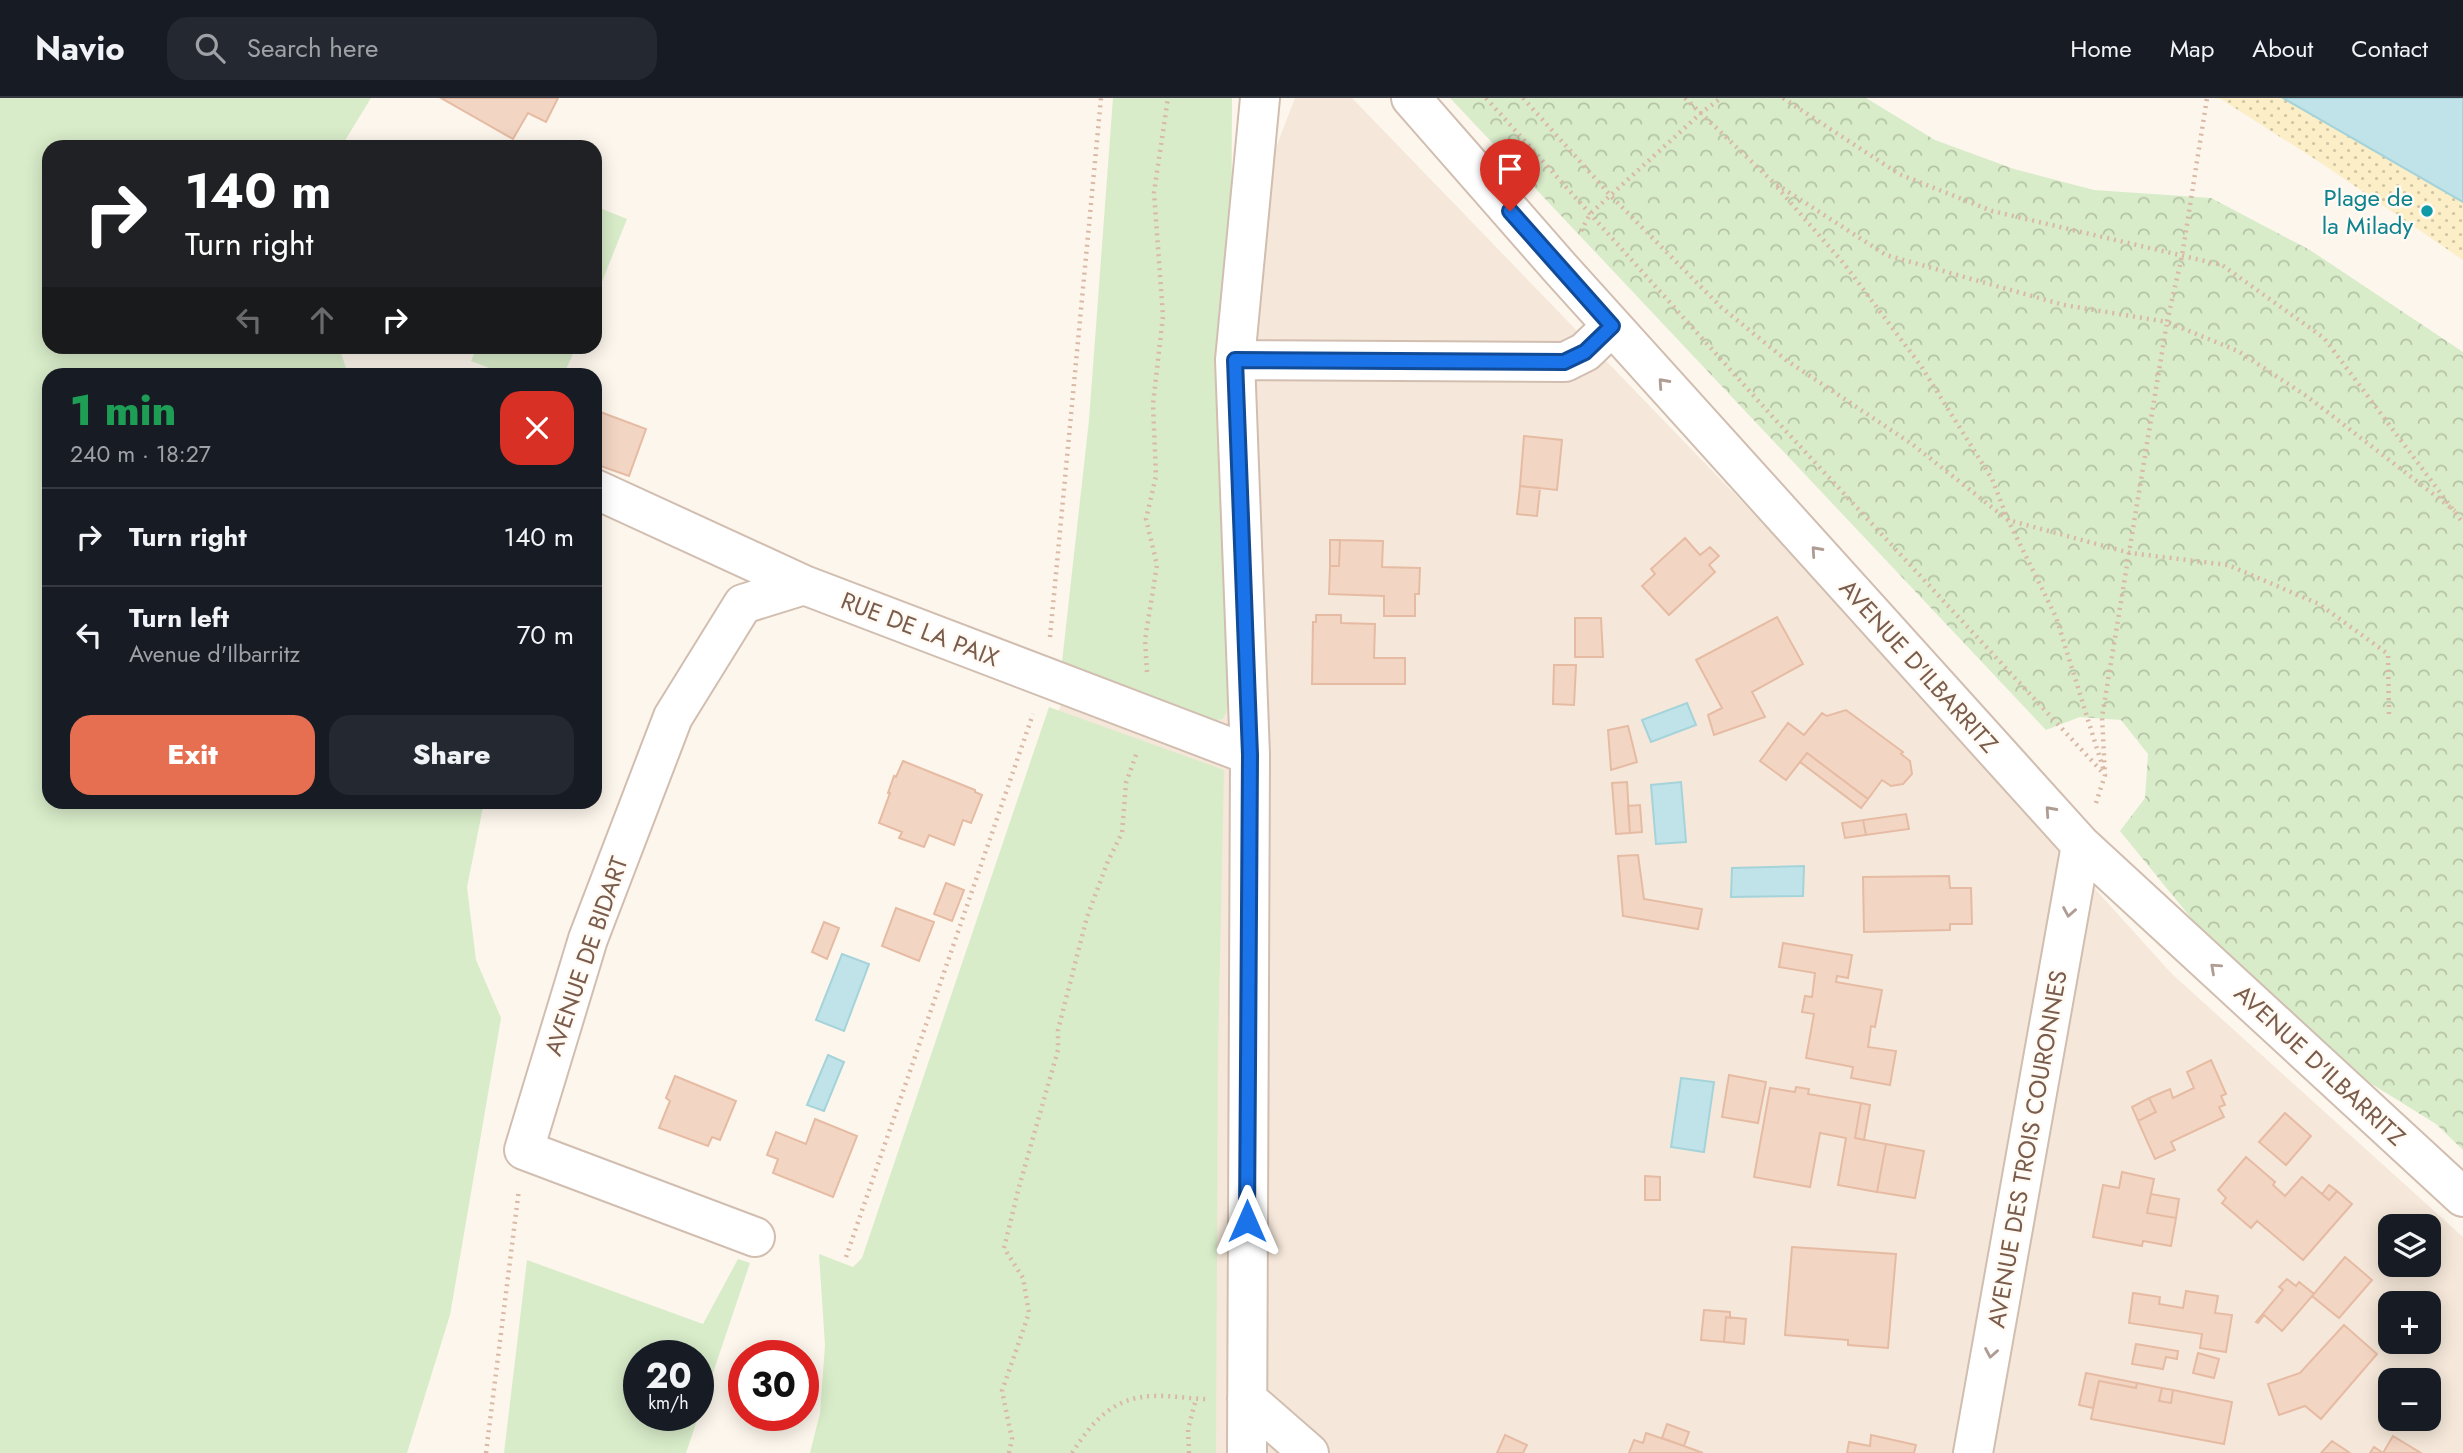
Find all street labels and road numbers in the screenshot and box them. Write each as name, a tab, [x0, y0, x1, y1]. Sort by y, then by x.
street label: AVENUE D'ILBARRITZ	[1831, 571, 2007, 761]
street label: RUE DE LA PAIX	[836, 583, 1005, 675]
street label: AVENUE DE BIDART	[536, 852, 636, 1060]
street label: AVENUE DES TROIS COURONNES	[1978, 967, 2076, 1331]
street label: AVENUE D'ILBARRITZ	[2227, 976, 2413, 1154]

